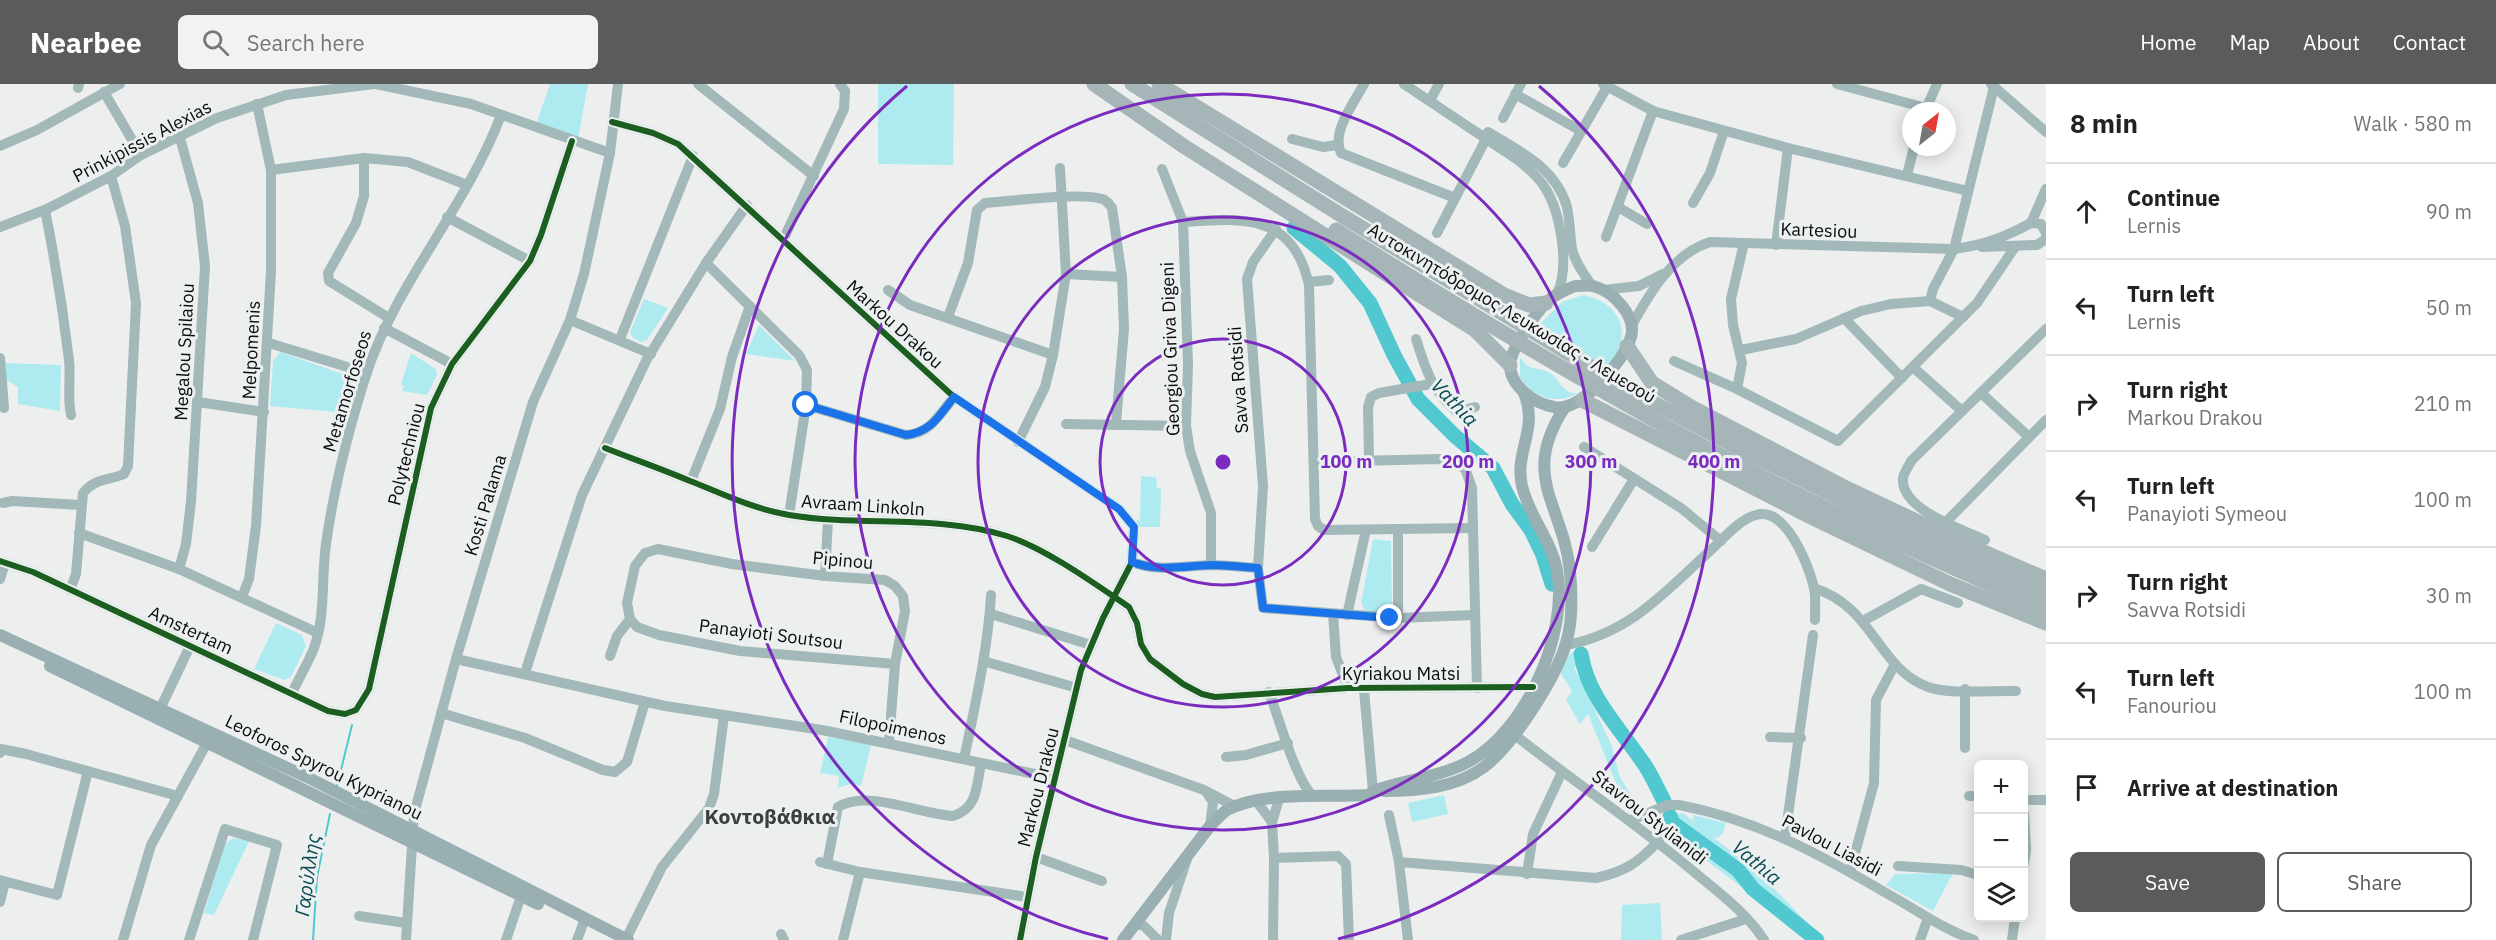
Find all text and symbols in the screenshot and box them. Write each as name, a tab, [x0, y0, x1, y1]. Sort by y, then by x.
search box	[178, 15, 598, 69]
text: Nearbee	[30, 24, 142, 61]
icon: search	[199, 26, 232, 59]
text: Search here	[247, 28, 365, 57]
text: Home	[2140, 28, 2197, 56]
text: Map	[2230, 28, 2270, 56]
text: About	[2303, 28, 2360, 56]
text: Contact	[2393, 28, 2466, 56]
street label: Prinkipissis Alexias	[69, 95, 215, 187]
north arrow	[1902, 102, 1956, 156]
text: 8 min	[2070, 106, 2138, 140]
text: Walk · 580 m	[2354, 110, 2472, 137]
text: Continue	[2127, 183, 2220, 212]
icon: ahead	[2070, 195, 2103, 228]
text: 90 m	[2426, 198, 2472, 225]
text: Lernis	[2127, 212, 2181, 239]
street label: Kartesiou	[1780, 217, 1858, 243]
street label: Αυτοκινητόδρομος Λευκωσίας - Λεμεσού	[1364, 218, 1660, 408]
street label: Georgiou Griva Digeni	[1155, 262, 1185, 436]
street label: Markou Drakou	[842, 275, 948, 373]
text: Turn left	[2127, 279, 2215, 308]
street label: Megalou Spilaiou	[169, 283, 199, 421]
icon: left	[2070, 291, 2103, 324]
text: 50 m	[2426, 294, 2472, 321]
street label: Melpomenis	[237, 300, 265, 400]
text: Lernis	[2127, 308, 2181, 335]
street label: Savva Rotsidi	[1223, 326, 1253, 434]
street label: Metamorfoseos	[318, 327, 376, 455]
water label: Vathia	[1425, 372, 1485, 432]
text: Turn right	[2127, 375, 2228, 404]
icon: right	[2070, 387, 2103, 420]
text: 210 m	[2414, 390, 2472, 417]
route start	[792, 391, 818, 417]
street label: Polytechniou	[382, 400, 430, 508]
text: Markou Drakou	[2127, 404, 2263, 431]
text: 100 m	[1320, 450, 1372, 473]
text: 200 m	[1442, 450, 1494, 473]
text: 300 m	[1565, 450, 1617, 473]
text: 400 m	[1688, 450, 1740, 473]
street label: Kosti Palama	[459, 451, 511, 559]
centre of rings	[1213, 452, 1233, 472]
text: Turn left	[2127, 471, 2215, 500]
icon: left	[2070, 483, 2103, 516]
text: 100 m	[2414, 486, 2472, 513]
street label: Avraam Linkoln	[800, 489, 926, 521]
text: Panayioti Symeou	[2127, 500, 2287, 527]
street label: Pipinou	[812, 546, 874, 574]
text: Turn right	[2127, 567, 2228, 596]
icon: right	[2070, 579, 2103, 612]
text: 30 m	[2426, 582, 2472, 609]
text: Savva Rotsidi	[2127, 596, 2246, 623]
street label: Amstertam	[145, 600, 237, 660]
route end	[1376, 604, 1402, 630]
street label: Panayioti Soutsou	[698, 614, 844, 654]
street label: Kyriakou Matsi	[1342, 662, 1460, 685]
text: Turn left	[2127, 663, 2215, 692]
icon: left	[2070, 675, 2103, 708]
text: 100 m	[2414, 678, 2472, 705]
text: Fanouriou	[2127, 692, 2217, 719]
street label: Filopoimenos	[837, 704, 949, 750]
street label: Leoforos Spyrou Kyprianou	[221, 709, 427, 825]
street label: Markou Drakou	[1012, 725, 1064, 849]
map controls	[1974, 760, 2028, 922]
button: +	[1974, 760, 2028, 814]
street label: Stavrou Stylianidi	[1588, 765, 1712, 869]
icon: arrive	[2070, 771, 2103, 804]
text: Arrive at destination	[2127, 773, 2338, 802]
district label: Κοντοβάθκια	[704, 802, 836, 830]
street label: Pavlou Liasidi	[1778, 809, 1886, 881]
button: −	[1974, 814, 2028, 868]
water label: Γαρύλλης	[288, 831, 326, 918]
water label: Vathia	[1726, 833, 1788, 891]
button: Save	[2070, 852, 2265, 912]
button: Share	[2277, 852, 2472, 912]
button: layers	[1974, 868, 2028, 922]

